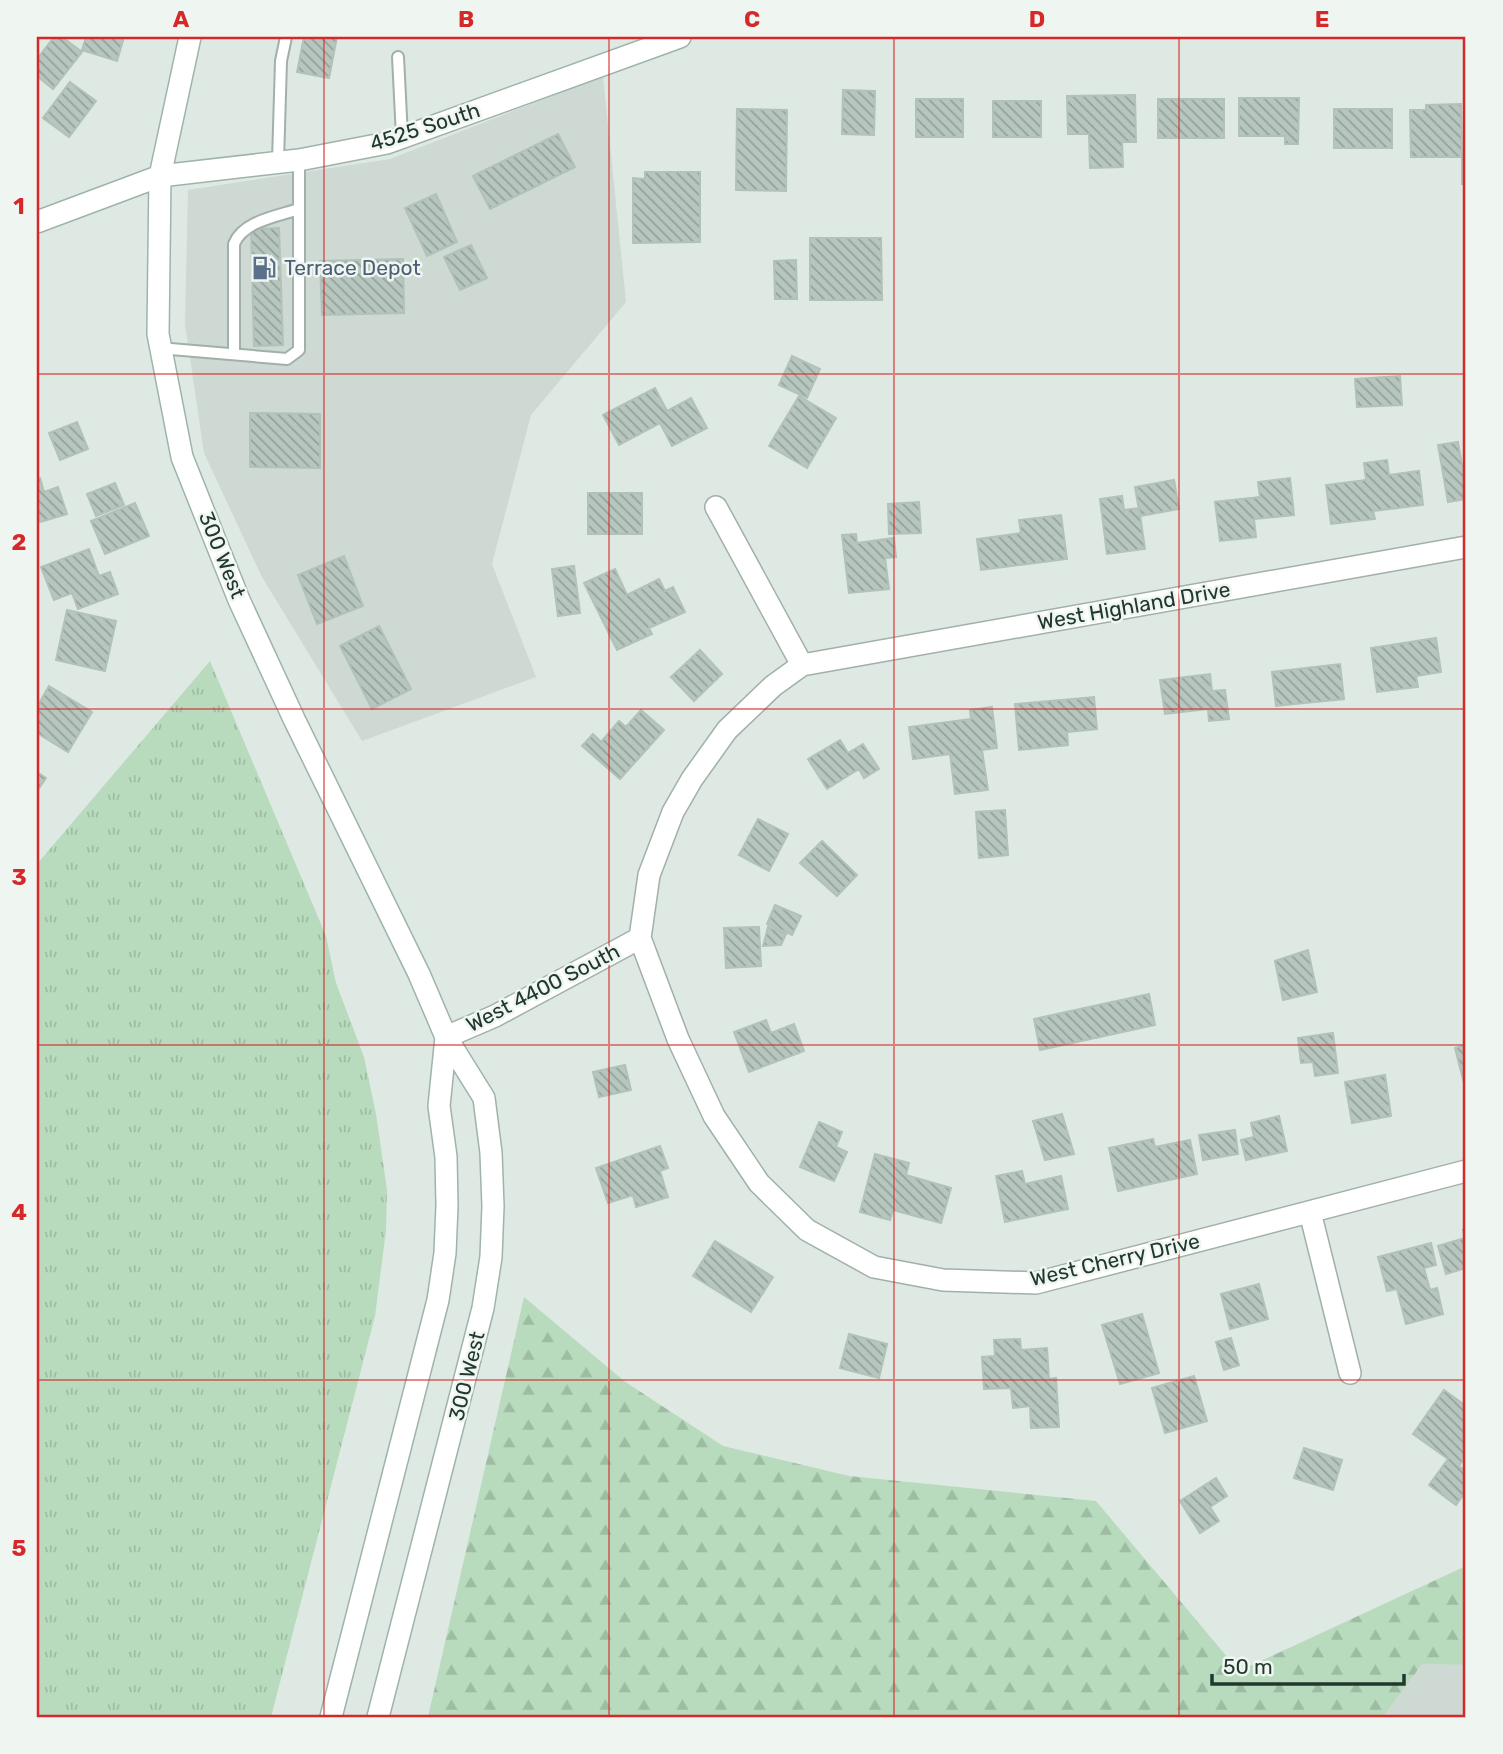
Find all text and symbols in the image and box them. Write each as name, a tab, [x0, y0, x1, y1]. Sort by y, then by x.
text: A	[173, 5, 190, 33]
text: B	[458, 5, 474, 33]
text: C	[744, 5, 760, 33]
text: D	[1029, 5, 1045, 33]
text: E	[1315, 5, 1329, 33]
street label: 4525 South	[367, 97, 483, 156]
text: 1	[13, 192, 25, 220]
fuel station icon: Terrace Depot	[250, 254, 278, 282]
place label: Terrace Depot	[284, 255, 421, 280]
street label: 300 West	[194, 508, 251, 602]
text: 2	[12, 528, 26, 556]
street label: West Highland Drive	[1036, 576, 1232, 635]
text: 3	[11, 863, 27, 891]
street label: West 4400 South	[462, 938, 624, 1037]
text: 4	[11, 1198, 27, 1226]
street label: West Cherry Drive	[1028, 1228, 1202, 1291]
street label: 300 West	[443, 1329, 490, 1423]
text: 5	[12, 1534, 27, 1562]
scale bar	[1212, 1642, 1405, 1686]
text: 50 m	[1223, 1654, 1273, 1679]

